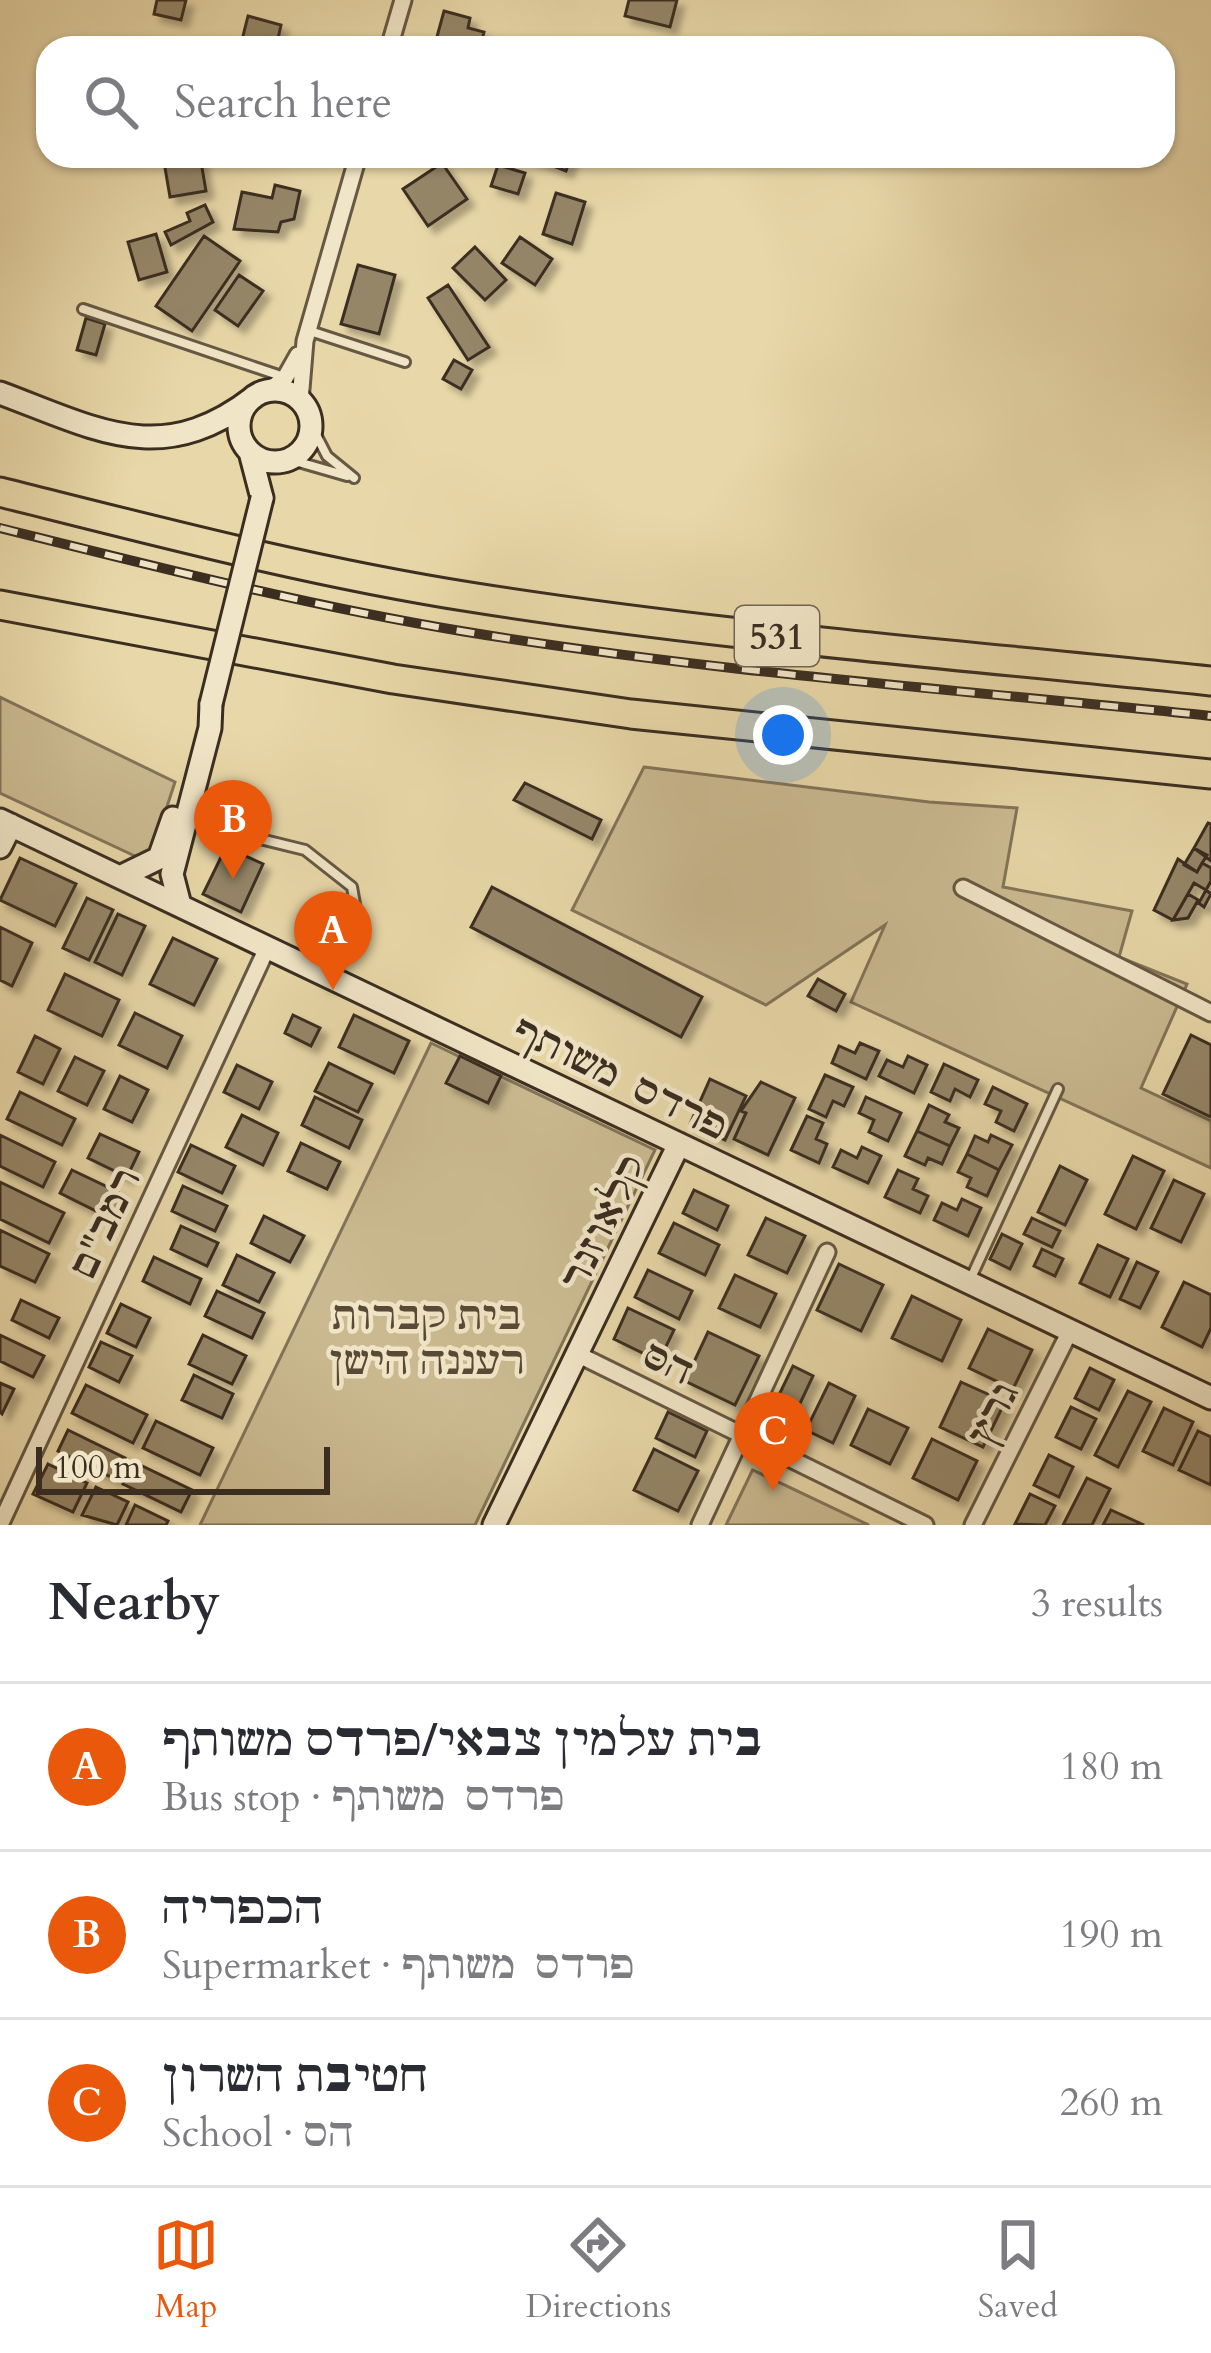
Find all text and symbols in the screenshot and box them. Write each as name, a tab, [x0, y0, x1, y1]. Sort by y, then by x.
search box	[36, 36, 1175, 168]
icon: search	[78, 69, 144, 135]
text: Search here	[174, 72, 392, 133]
road number: 531	[735, 606, 819, 666]
your location	[753, 705, 813, 765]
pin: B	[194, 780, 272, 879]
pin: A	[294, 891, 372, 990]
street label: פרדס משותף	[504, 1003, 737, 1153]
street label: קלאוזנר	[548, 1146, 659, 1300]
street label: רמב"ם	[57, 1159, 154, 1286]
park label: בית קברות רעננה הישן	[329, 1290, 525, 1388]
street label: הס	[634, 1329, 702, 1398]
street label: גרץ	[955, 1373, 1032, 1455]
pin: C	[734, 1392, 812, 1491]
scale bar	[36, 1441, 330, 1494]
text: 100 m	[54, 1445, 141, 1490]
text: Nearby	[48, 1568, 220, 1638]
text: 3 results	[1031, 1577, 1163, 1630]
text: בית עלמין צבאי/פרדס משותף	[162, 1710, 763, 1771]
text: A	[72, 1740, 102, 1793]
text: 180 m	[1060, 1740, 1163, 1793]
text: Bus stop · פרדס משותף	[162, 1771, 565, 1824]
text: הכפריה	[162, 1878, 323, 1939]
text: B	[73, 1908, 101, 1961]
text: 190 m	[1060, 1908, 1163, 1961]
text: Supermarket · פרדס משותף	[162, 1939, 635, 1992]
text: חטיבת השרון	[162, 2046, 428, 2107]
text: C	[72, 2076, 102, 2129]
text: 260 m	[1060, 2076, 1163, 2129]
text: School · הס	[162, 2107, 353, 2160]
tab: Map	[153, 2212, 219, 2329]
tab: Directions	[526, 2212, 671, 2329]
tab: Saved	[978, 2212, 1058, 2329]

